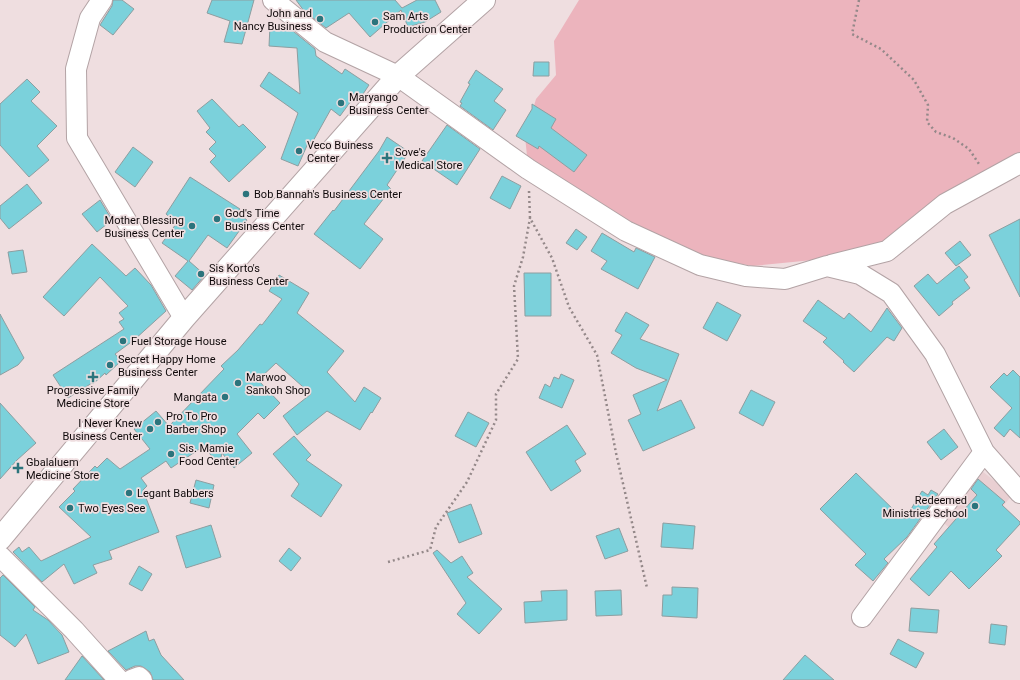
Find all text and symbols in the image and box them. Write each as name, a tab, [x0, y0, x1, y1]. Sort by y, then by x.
place label: John and Nancy Business	[234, 7, 312, 33]
place label: Sam Arts Production Center	[383, 10, 472, 36]
marker: John and Nancy Business	[315, 14, 325, 24]
marker: Sam Arts Production Center	[370, 17, 380, 27]
place label: Maryango Business Center	[349, 91, 429, 117]
marker: Maryango Business Center	[336, 98, 346, 108]
place label: Veco Buiness Center	[307, 139, 374, 165]
marker: Veco Buiness Center	[294, 146, 304, 156]
place label: Sove's Medical Store	[395, 146, 462, 172]
marker: Sove's Medical Store	[382, 153, 392, 163]
place label: Bob Bannah's Business Center	[254, 188, 402, 201]
marker: Bob Bannah's Business Center	[241, 189, 251, 199]
place label: God's Time Business Center	[225, 207, 305, 233]
place label: Mother Blessing Business Center	[105, 214, 184, 240]
marker: God's Time Business Center	[212, 214, 222, 224]
marker: Mother Blessing Business Center	[187, 221, 197, 231]
place label: Sis Korto's Business Center	[209, 262, 289, 288]
marker: Sis Korto's Business Center	[196, 269, 206, 279]
place label: Fuel Storage House	[131, 335, 227, 348]
marker: Fuel Storage House	[118, 336, 128, 346]
place label: Secret Happy Home Business Center	[118, 353, 216, 379]
marker: Secret Happy Home Business Center	[105, 360, 115, 370]
place label: Marwoo Sankoh Shop	[246, 371, 310, 397]
marker: Progressive Family Medicine Store	[88, 372, 98, 382]
marker: Marwoo Sankoh Shop	[233, 378, 243, 388]
place label: Progressive Family Medicine Store	[47, 384, 140, 410]
place label: Mangata	[174, 391, 217, 404]
marker: Mangata	[220, 392, 230, 402]
place label: Pro To Pro Barber Shop	[166, 410, 226, 436]
place label: I Never Knew Business Center	[63, 417, 143, 443]
marker: Pro To Pro Barber Shop	[153, 417, 163, 427]
marker: I Never Knew Business Center	[145, 424, 155, 434]
place label: Sis. Mamie Food Center	[179, 442, 239, 468]
marker: Sis. Mamie Food Center	[166, 449, 176, 459]
place label: Gbalaluem Medicine Store	[26, 456, 99, 482]
marker: Gbalaluem Medicine Store	[13, 463, 23, 473]
place label: Legant Babbers	[137, 487, 214, 500]
marker: Legant Babbers	[124, 488, 134, 498]
place label: Redeemed Ministries School	[882, 494, 967, 520]
marker: Redeemed Ministries School	[970, 501, 980, 511]
place label: Two Eyes See	[78, 502, 145, 515]
marker: Two Eyes See	[65, 503, 75, 513]

